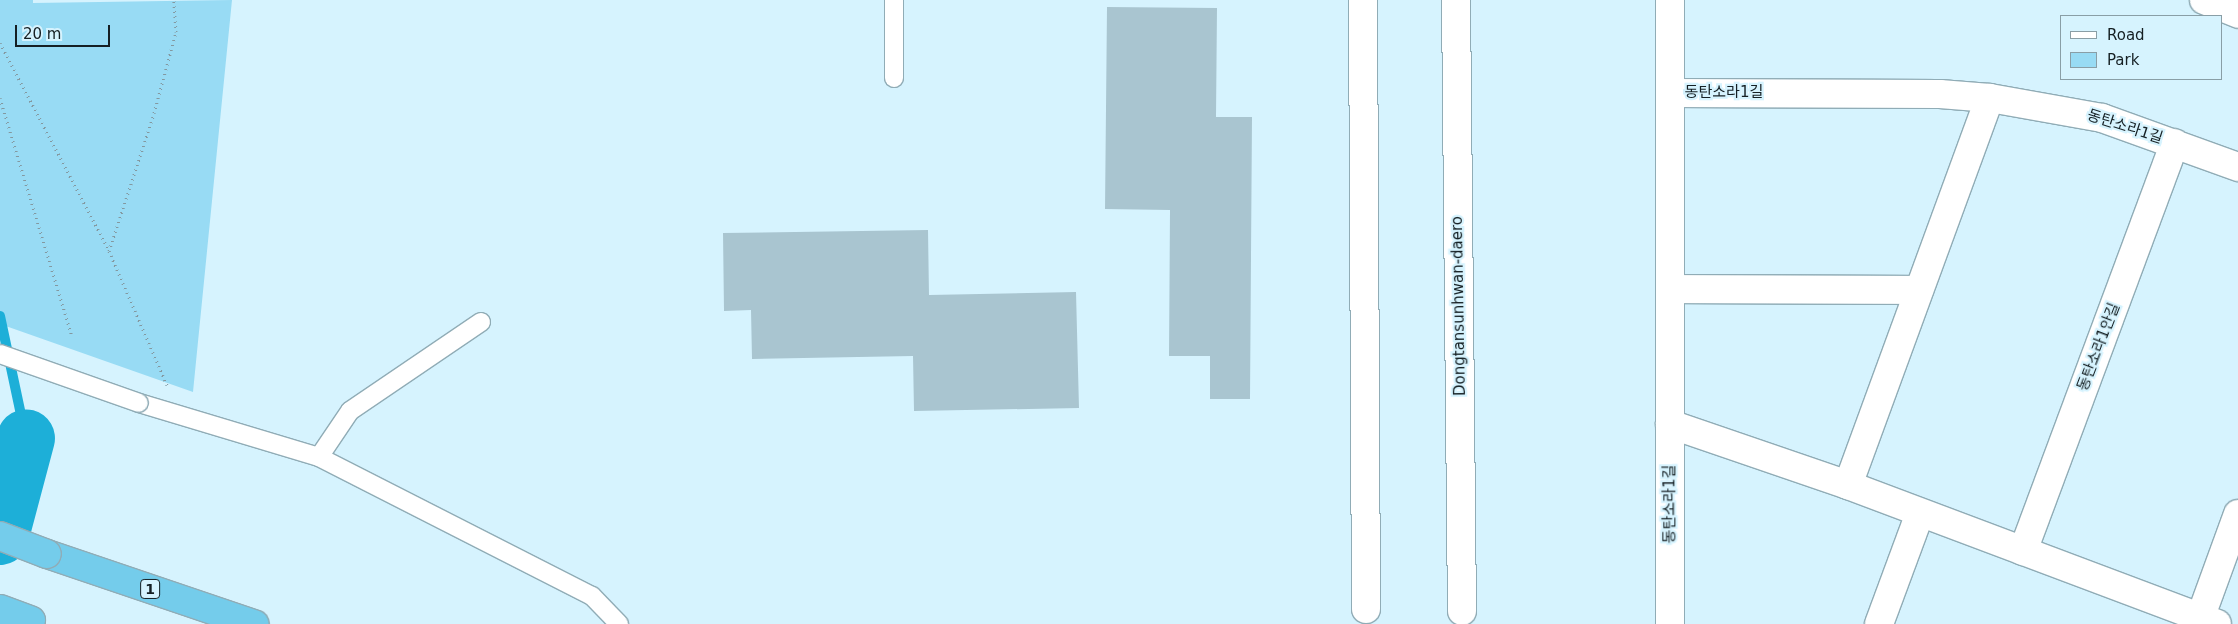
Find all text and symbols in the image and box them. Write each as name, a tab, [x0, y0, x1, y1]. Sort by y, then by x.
scale bar	[18, 15, 112, 47]
legend	[2060, 15, 2223, 80]
text: 20 m	[23, 25, 61, 43]
text: Road	[2107, 26, 2145, 44]
text: Park	[2107, 51, 2139, 69]
street label: 동탄소라1길	[1685, 84, 1763, 102]
street label: 동탄소라1길	[2085, 106, 2165, 148]
street label: Dongtansunhwan-daero	[1448, 216, 1470, 396]
street label: 동탄소라1안길	[2074, 301, 2124, 393]
street label: 동탄소라1길	[1661, 465, 1679, 543]
road number: 1	[140, 578, 160, 600]

